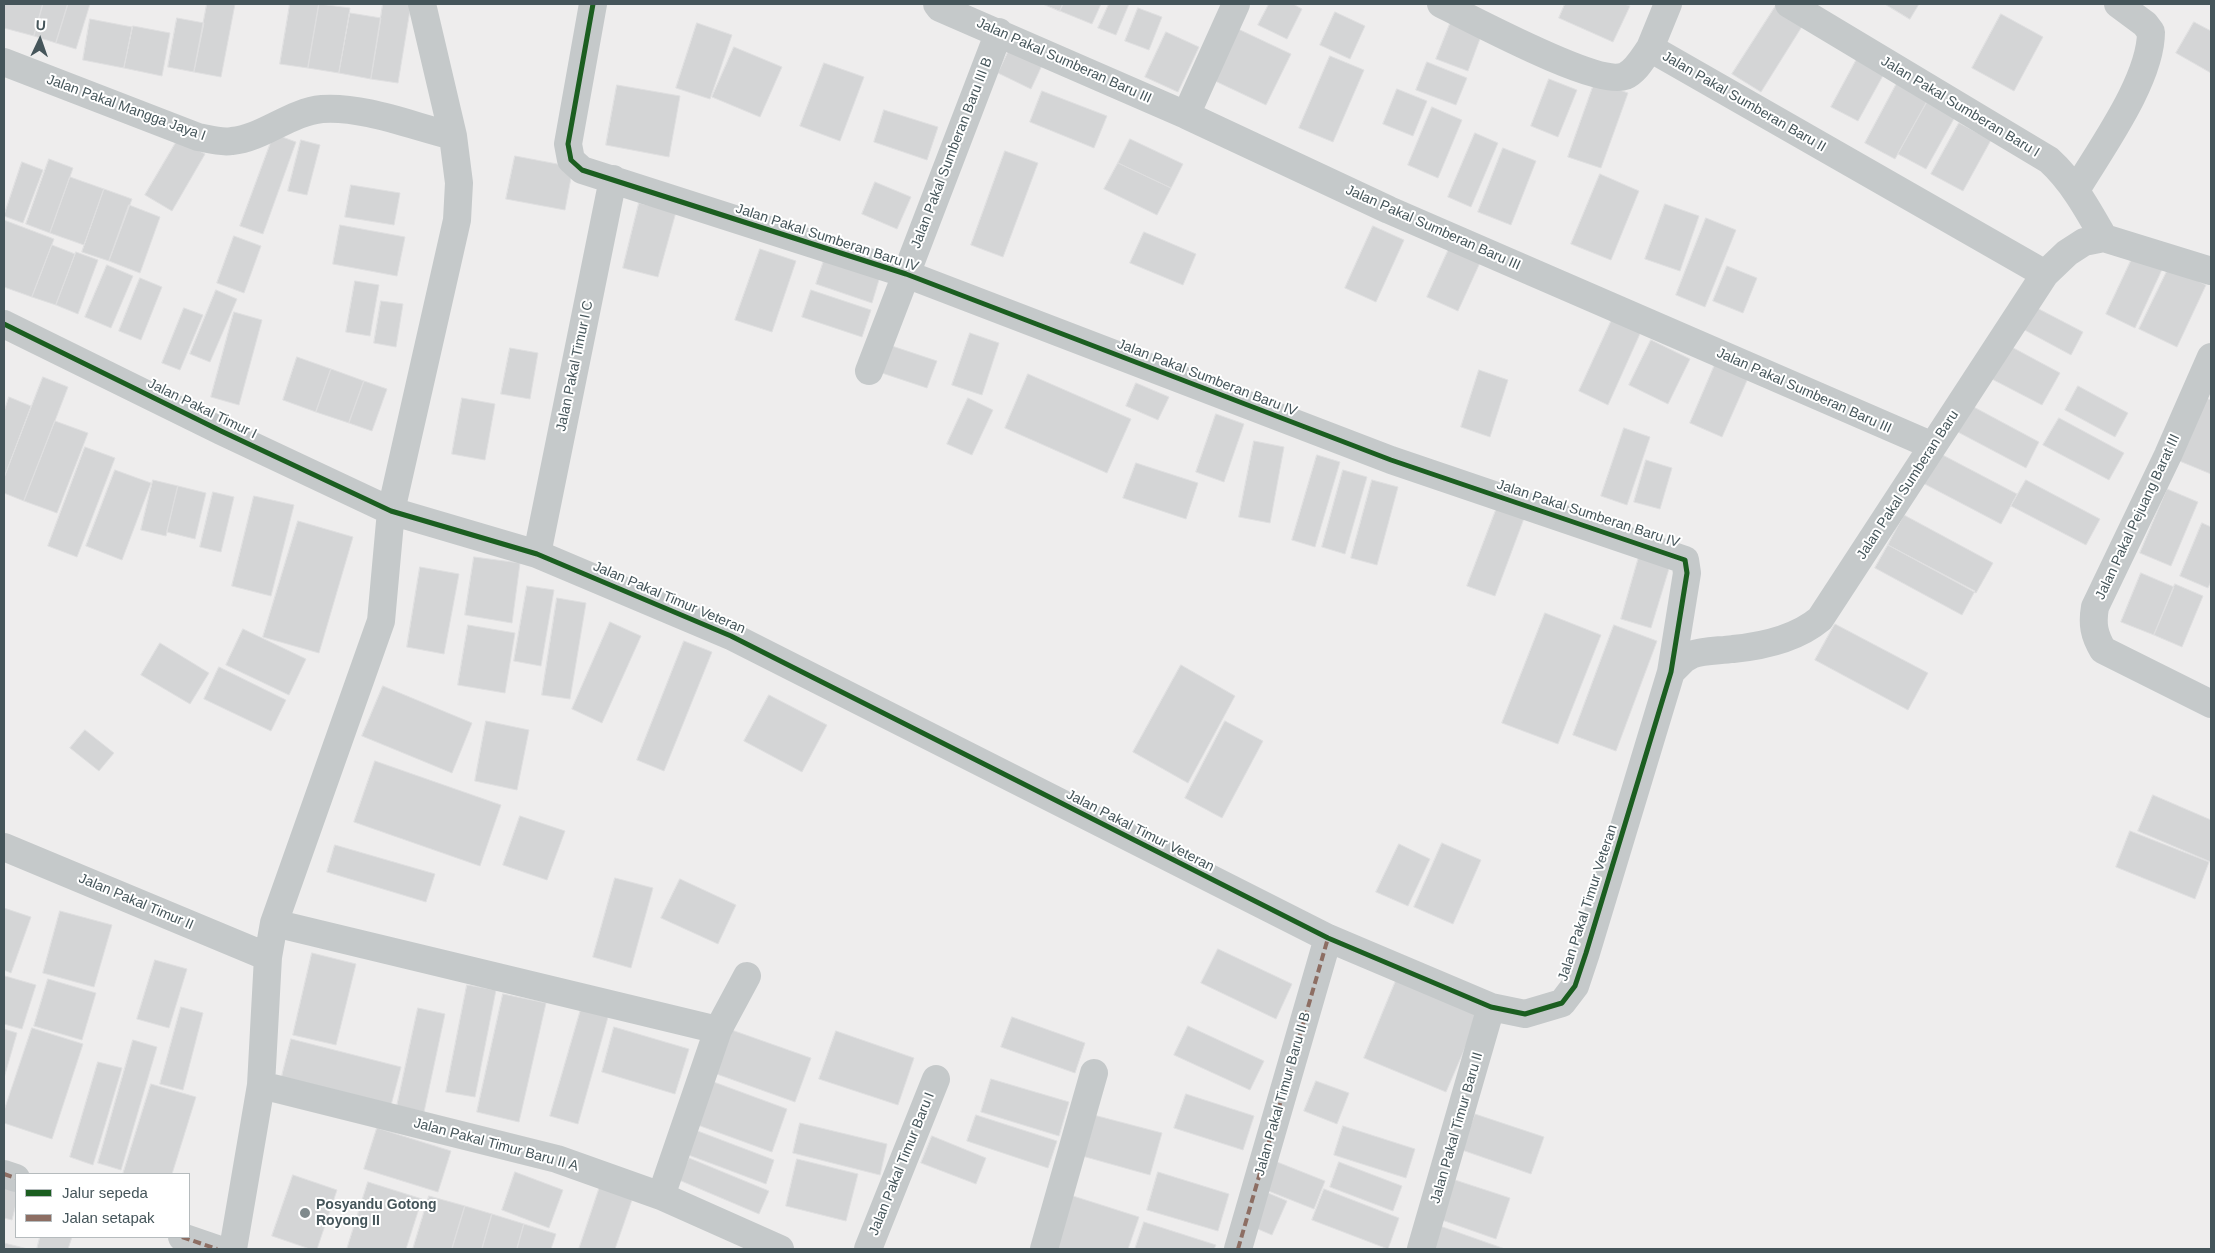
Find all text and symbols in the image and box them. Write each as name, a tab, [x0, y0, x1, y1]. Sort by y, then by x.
north arrow	[15, 15, 65, 65]
street label: Jalan Pakal Sumberan Baru III	[974, 15, 1154, 107]
text: U	[35, 17, 46, 33]
street label: Jalan Pakal Sumberan Baru II	[1659, 48, 1829, 156]
street label: Jalan Pakal Sumberan Baru I	[1878, 53, 2042, 161]
street label: Jalan Pakal Sumberan Baru III B	[908, 55, 996, 251]
street label: Jalan Pakal Mangga Jaya I	[44, 71, 208, 145]
street label: Jalan Pakal Sumberan Baru III	[1343, 182, 1523, 274]
street label: Jalan Pakal Sumberan Baru IV	[733, 200, 921, 276]
street label: Jalan Pakal Timur I C	[553, 299, 597, 433]
street label: Jalan Pakal Sumberan Baru IV	[1115, 336, 1299, 420]
street label: Jalan Pakal Sumberan Baru III	[1714, 345, 1894, 437]
street label: Jalan Pakal Timur I	[145, 375, 259, 443]
street label: Jalan Pakal Sumberan Baru	[1853, 407, 1963, 563]
street label: Jalan Pakal Pejuang Barat III	[2092, 432, 2184, 602]
street label: Jalan Pakal Sumberan Baru IV	[1494, 476, 1682, 552]
street label: Jalan Pakal Timur Veteran	[590, 558, 748, 638]
street label: Jalan Pakal Timur Veteran	[1063, 786, 1217, 876]
street label: Jalan Pakal Timur Veteran	[1555, 823, 1621, 983]
street label: Jalan Pakal Timur II	[76, 870, 196, 934]
street label: Jalan Pakal Timur Baru II B	[1252, 1010, 1314, 1178]
street label: Jalan Pakal Timur Baru II	[1427, 1050, 1487, 1206]
street label: Jalan Pakal Timur Baru I	[866, 1090, 938, 1238]
street label: Jalan Pakal Timur Baru II A	[412, 1115, 580, 1175]
legend	[15, 1173, 190, 1238]
text: Jalur sepeda	[62, 1184, 148, 1201]
place label: Posyandu Gotong Royong II	[316, 1197, 437, 1230]
marker: Posyandu Gotong Royong II	[298, 1206, 312, 1220]
text: Jalan setapak	[62, 1209, 155, 1226]

